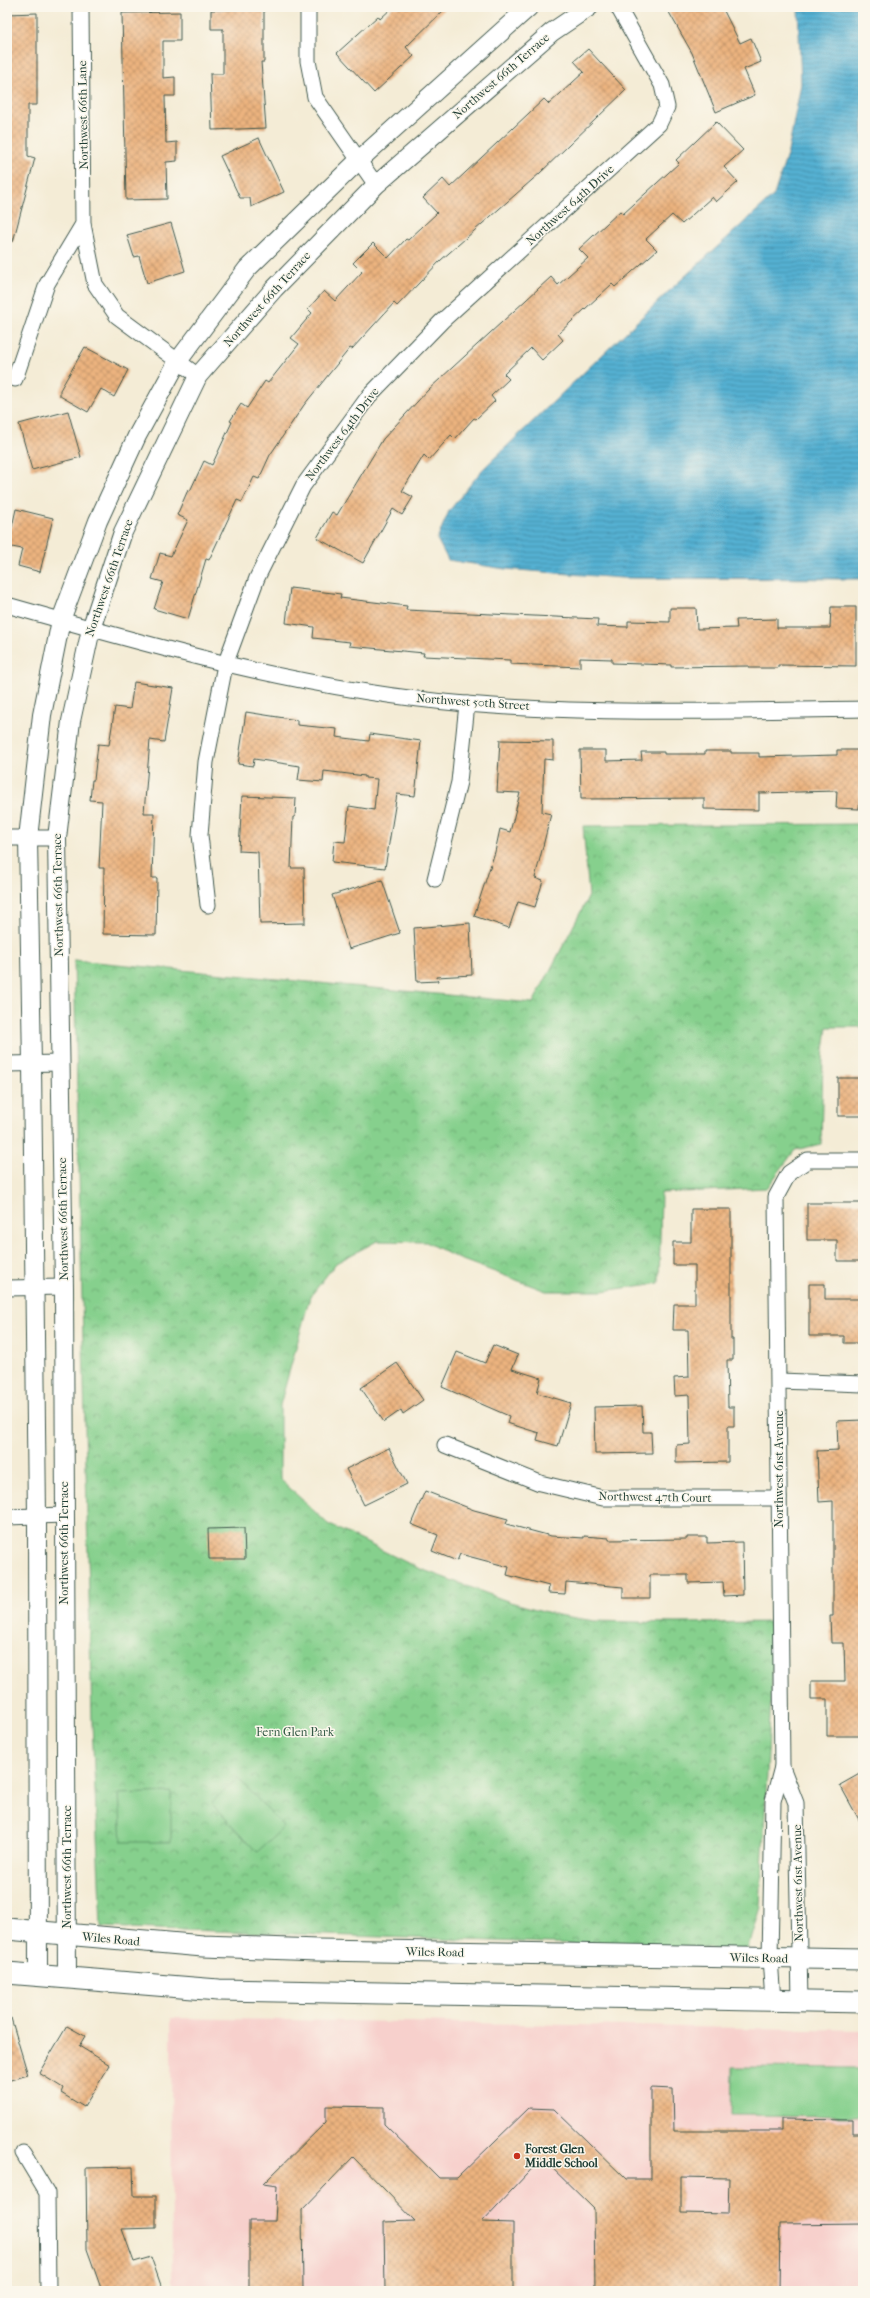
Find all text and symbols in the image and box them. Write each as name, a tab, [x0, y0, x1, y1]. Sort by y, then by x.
street label: Northwest 66th Terrace	[450, 30, 552, 122]
street label: Northwest 66th Lane	[75, 60, 91, 170]
street label: Northwest 64th Drive	[523, 162, 617, 248]
street label: Northwest 66th Terrace	[221, 248, 314, 350]
street label: Northwest 64th Drive	[302, 385, 382, 483]
street label: Northwest 66th Terrace	[82, 517, 136, 639]
street label: Northwest 50th Street	[416, 691, 531, 713]
street label: Northwest 66th Terrace	[50, 833, 66, 957]
street label: Northwest 66th Terrace	[55, 1157, 71, 1281]
street label: Northwest 61st Avenue	[772, 1410, 786, 1528]
street label: Northwest 66th Terrace	[57, 1481, 71, 1605]
street label: Northwest 47th Court	[598, 1489, 712, 1505]
park label: Fern Glen Park	[256, 1725, 335, 1739]
street label: Northwest 66th Terrace	[60, 1805, 74, 1929]
street label: Northwest 61st Avenue	[790, 1824, 806, 1942]
street label: Wiles Road	[80, 1929, 141, 1949]
street label: Wiles Road	[405, 1944, 465, 1960]
street label: Wiles Road	[729, 1950, 789, 1966]
place label: Forest Glen Middle School	[524, 2142, 598, 2170]
marker: Forest Glen Middle School	[512, 2151, 522, 2161]

